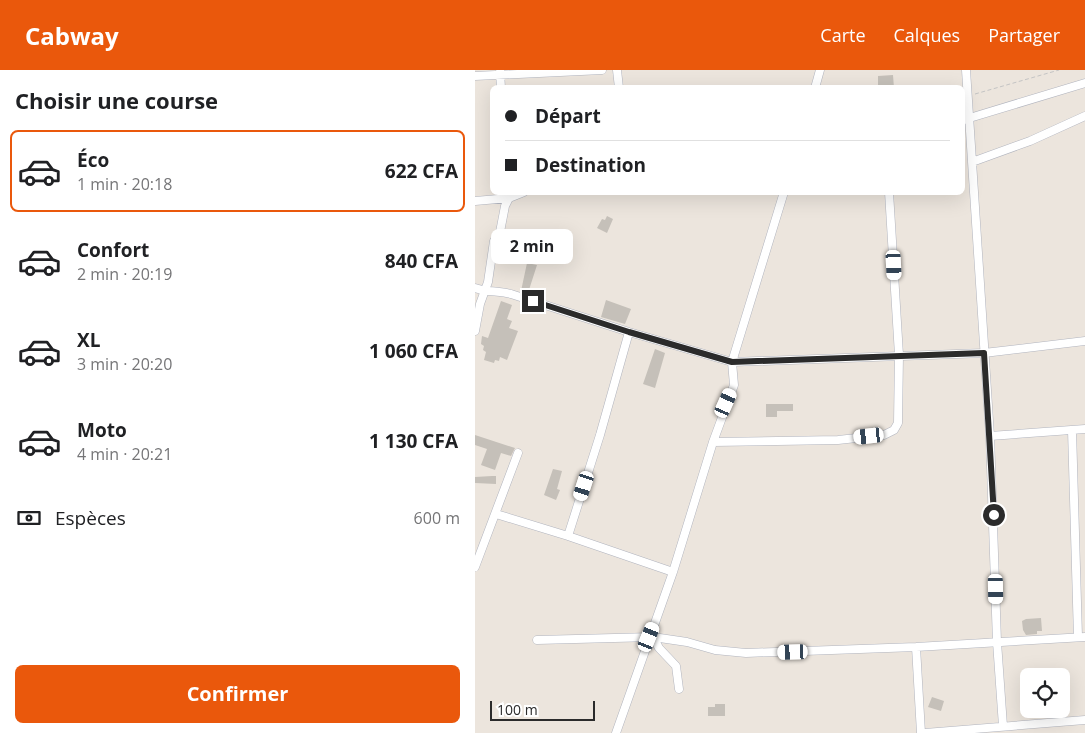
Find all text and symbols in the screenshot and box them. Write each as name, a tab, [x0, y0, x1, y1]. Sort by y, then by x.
text: Cabway	[25, 19, 119, 52]
text: Carte	[820, 23, 866, 47]
text: Calques	[894, 23, 960, 47]
text: Partager	[988, 23, 1060, 47]
text: Choisir une course	[15, 85, 218, 115]
text: Départ	[535, 103, 601, 129]
text: Éco	[77, 147, 109, 173]
icon: car	[17, 149, 62, 194]
text: Destination	[535, 152, 646, 178]
text: 622 CFA	[385, 158, 458, 184]
text: 1 min · 20:18	[77, 173, 172, 195]
callout: 2 min	[492, 228, 574, 264]
text: 2 min	[510, 235, 554, 257]
text: Confort	[77, 237, 149, 263]
icon: car	[17, 239, 62, 284]
text: 840 CFA	[385, 248, 458, 274]
car	[885, 250, 902, 280]
text: 2 min · 20:19	[77, 263, 172, 285]
route end	[522, 290, 544, 312]
text: XL	[77, 327, 100, 353]
icon: car	[17, 329, 62, 374]
text: 1 060 CFA	[369, 338, 458, 364]
text: 3 min · 20:20	[77, 353, 172, 375]
car	[713, 386, 738, 420]
text: Moto	[77, 417, 127, 443]
icon: car	[17, 419, 62, 464]
car	[853, 427, 884, 445]
text: 1 130 CFA	[369, 428, 458, 454]
text: 4 min · 20:21	[77, 443, 172, 465]
car	[572, 469, 595, 503]
icon: cash	[15, 504, 43, 532]
route start	[983, 504, 1005, 526]
text: Espèces	[55, 505, 126, 531]
text: 600 m	[414, 507, 460, 529]
car	[988, 574, 1003, 604]
car	[636, 620, 661, 654]
car	[777, 644, 808, 660]
button: Confirmer	[15, 665, 460, 723]
map controls	[1020, 668, 1070, 718]
button: locate	[1020, 668, 1070, 718]
scale bar	[490, 698, 595, 721]
text: 100 m	[497, 700, 538, 719]

